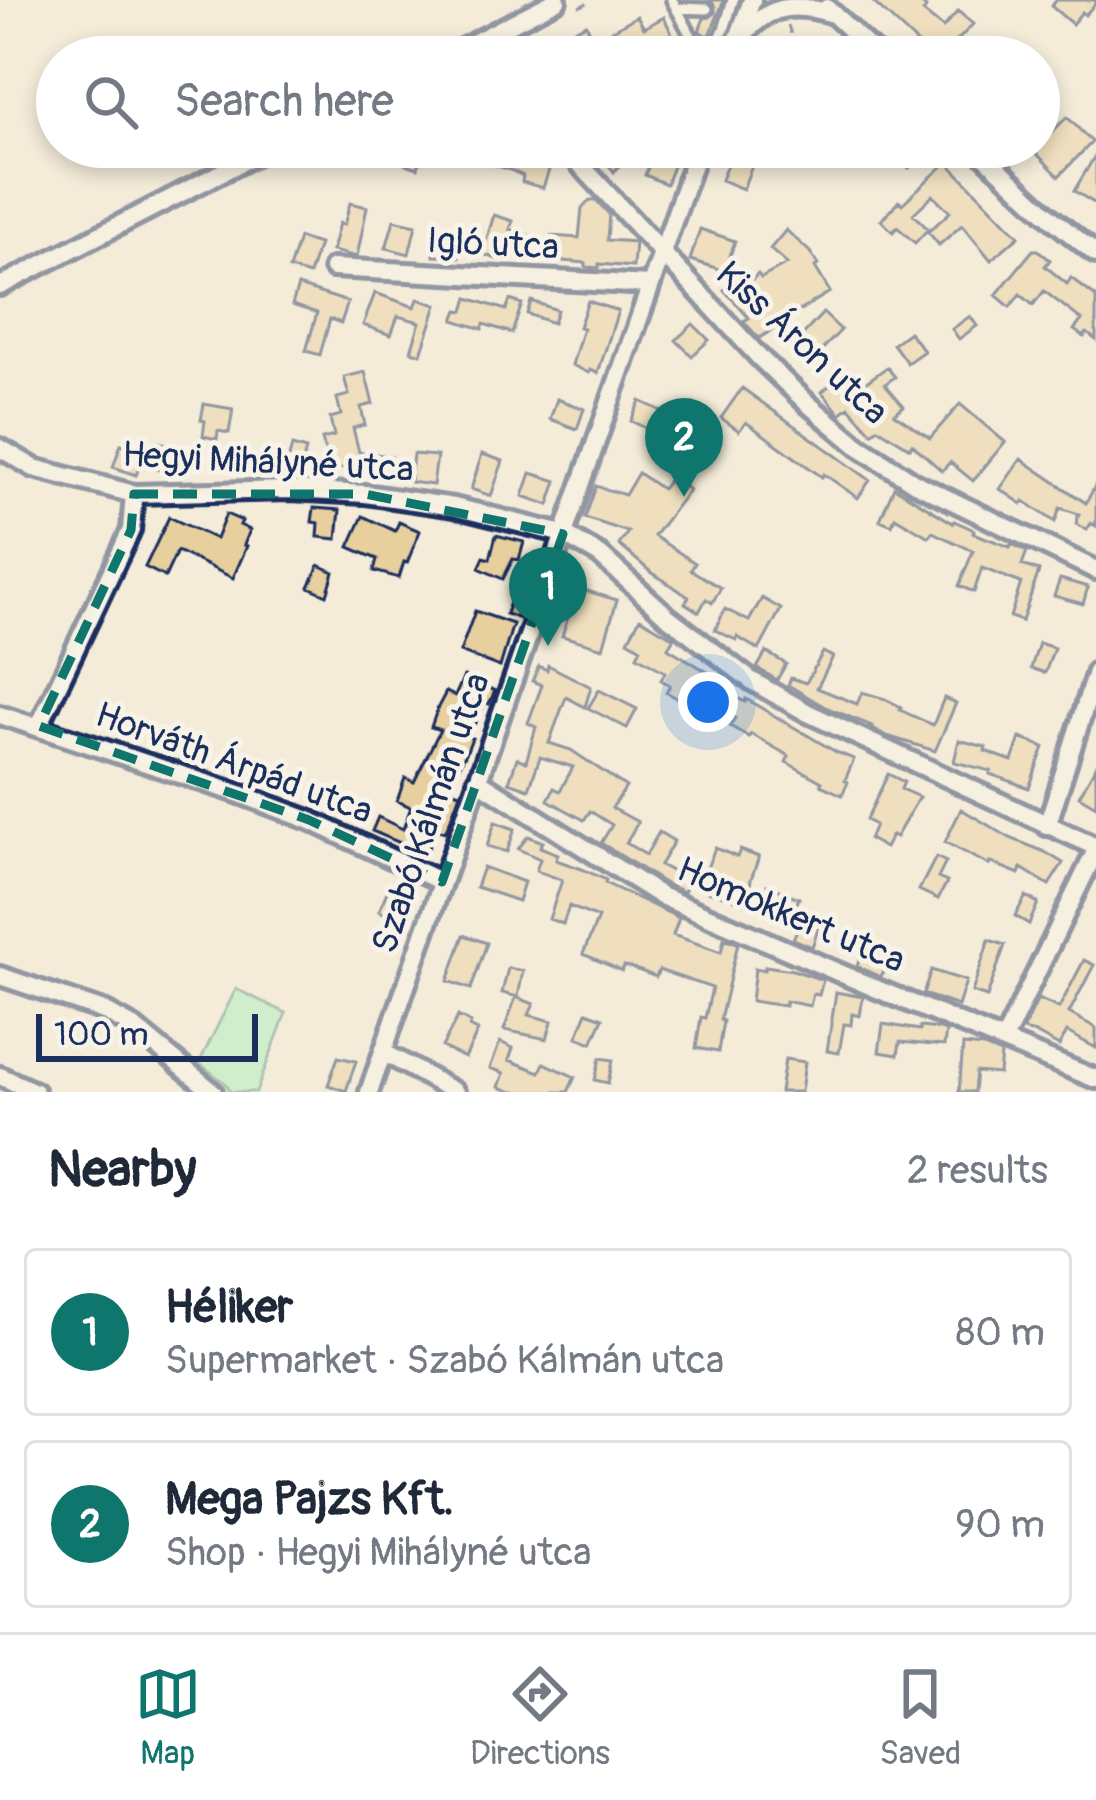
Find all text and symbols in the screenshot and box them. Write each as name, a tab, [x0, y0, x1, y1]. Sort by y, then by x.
search box	[36, 36, 1060, 168]
icon: search	[78, 69, 144, 135]
text: Search here	[174, 74, 394, 130]
street label: Igló utca	[426, 218, 560, 270]
street label: Kiss Áron utca	[706, 252, 898, 434]
pin: 2	[645, 398, 723, 497]
street label: Hegyi Mihályné utca	[121, 432, 415, 492]
pin: 1	[509, 547, 587, 646]
street label: Szabó Kálmán utca	[362, 667, 500, 959]
your location	[678, 672, 738, 732]
street label: Horváth Árpád utca	[89, 692, 379, 834]
street label: Homokkert utca	[670, 847, 912, 983]
scale bar	[36, 1008, 258, 1061]
text: 100 m	[54, 1014, 148, 1055]
text: Nearby	[48, 1138, 196, 1202]
text: 2 results	[907, 1146, 1048, 1195]
text: Héliker	[165, 1280, 293, 1336]
text: 1	[82, 1308, 98, 1357]
text: 80 m	[956, 1308, 1045, 1357]
text: Supermarket · Szabó Kálmán utca	[165, 1336, 724, 1385]
text: Mega Pajzs Kft.	[165, 1472, 454, 1528]
text: 2	[79, 1500, 101, 1549]
text: 90 m	[955, 1500, 1045, 1549]
text: Shop · Hegyi Mihályné utca	[165, 1528, 591, 1577]
tab: Map	[135, 1661, 201, 1774]
tab: Directions	[470, 1661, 610, 1774]
tab: Saved	[879, 1661, 961, 1774]

